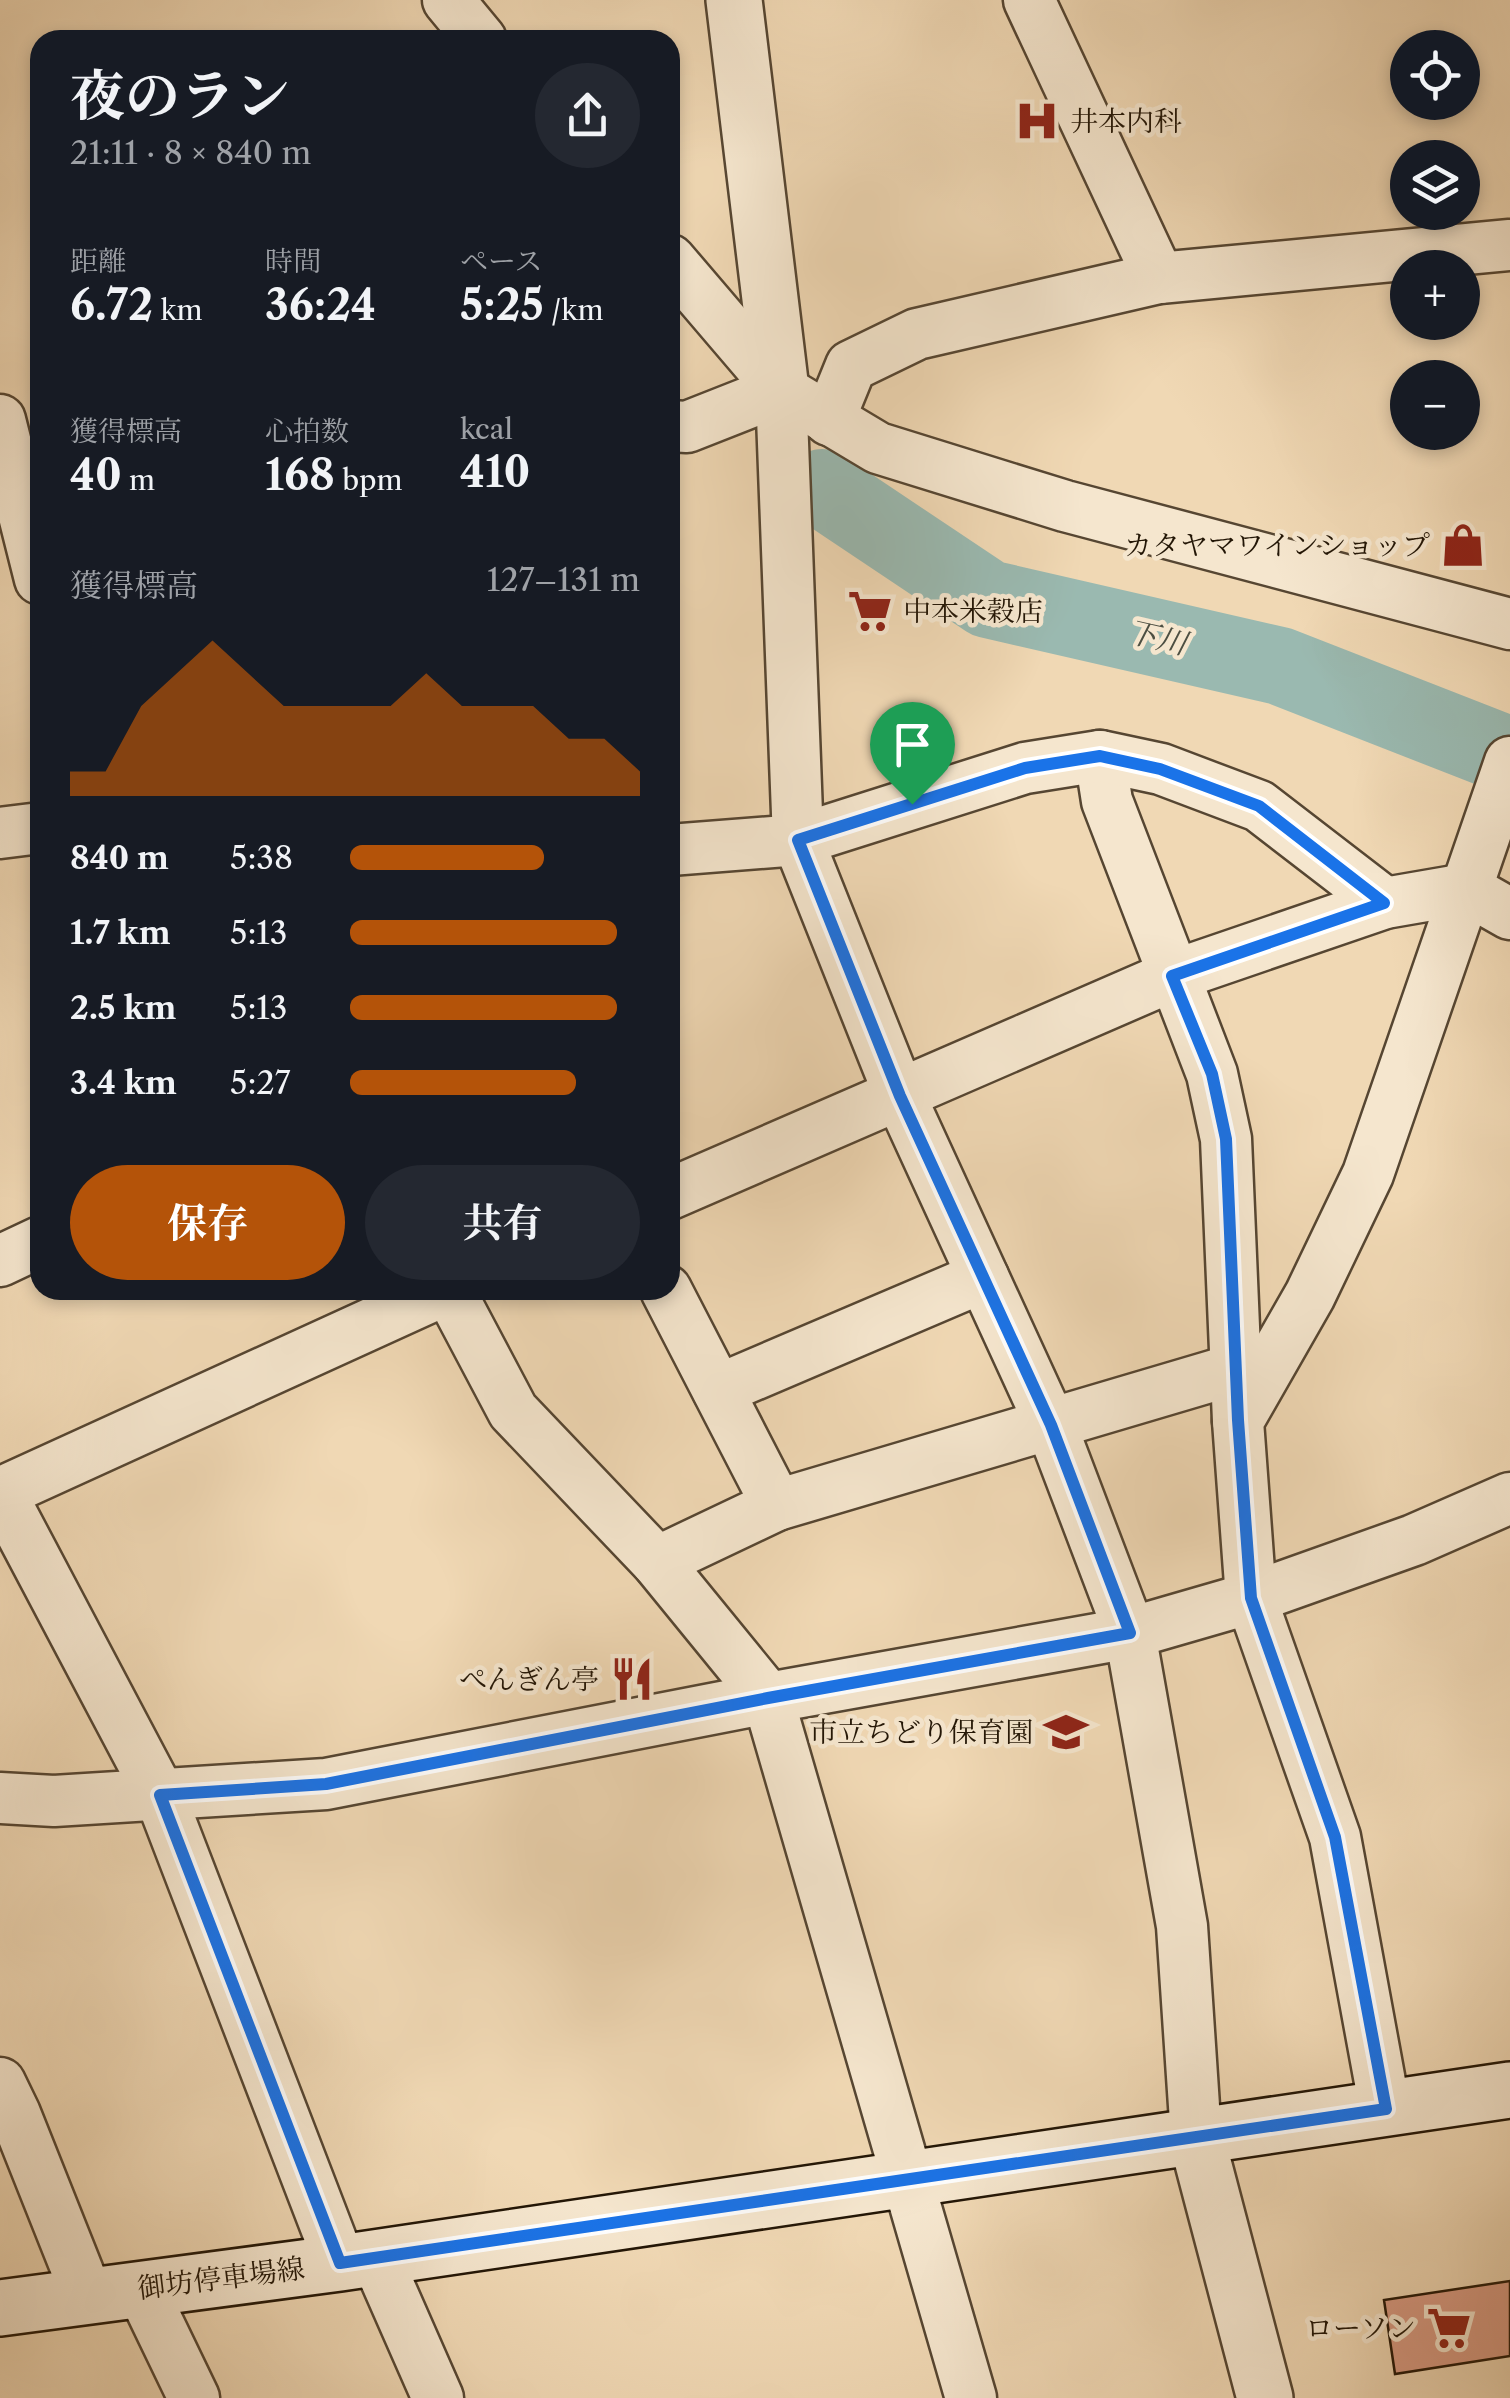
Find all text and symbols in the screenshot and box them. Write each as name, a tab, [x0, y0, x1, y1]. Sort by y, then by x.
map controls	[1390, 30, 1480, 450]
button: locate	[1390, 30, 1480, 120]
text: 夜のラン	[70, 62, 290, 129]
button: share	[535, 63, 640, 168]
hospital icon: 井本内科	[1013, 97, 1061, 145]
place label: 井本内科	[1070, 104, 1182, 138]
text: 21:11 · 8 × 840 m	[70, 133, 311, 172]
button: layers	[1390, 140, 1480, 230]
text: 距離	[70, 244, 126, 278]
text: 時間	[265, 244, 321, 278]
text: ペース	[460, 244, 543, 278]
button: +	[1390, 250, 1480, 340]
text: 6.72	[70, 279, 153, 331]
text: 36:24	[265, 279, 376, 331]
text: 5:25	[460, 279, 544, 331]
text: km	[153, 293, 203, 327]
text: /km	[544, 293, 603, 327]
button: −	[1390, 360, 1480, 450]
text: kcal	[460, 412, 513, 446]
text: 獲得標高	[70, 414, 182, 448]
text: 心拍数	[265, 414, 349, 448]
text: 410	[460, 446, 530, 498]
text: 40	[70, 449, 122, 501]
text: 168	[265, 449, 335, 501]
text: m	[122, 463, 155, 497]
text: bpm	[335, 463, 403, 497]
shop icon: カタヤマワインショップ	[1439, 521, 1487, 569]
place label: カタヤマワインショップ	[1124, 528, 1430, 562]
text: 127–131 m	[487, 560, 640, 599]
text: 獲得標高	[70, 566, 198, 605]
supermarket icon: 中本米穀店	[846, 587, 894, 635]
place label: 中本米穀店	[903, 594, 1043, 628]
water label: 下川	[1124, 613, 1193, 663]
pin	[870, 702, 955, 805]
icon: arrive	[885, 717, 940, 772]
text: 840 m	[70, 838, 169, 877]
text: 5:38	[230, 838, 293, 877]
text: 1.7 km	[70, 913, 171, 952]
text: 5:13	[230, 913, 287, 952]
text: 2.5 km	[70, 988, 176, 1027]
text: 5:13	[230, 988, 287, 1027]
text: 3.4 km	[70, 1063, 177, 1102]
text: 5:27	[230, 1063, 291, 1102]
button: 保存	[70, 1165, 345, 1280]
button: 共有	[365, 1165, 640, 1280]
restaurant icon: ぺんぎん亭	[608, 1655, 656, 1703]
place label: ぺんぎん亭	[459, 1662, 599, 1696]
school or university icon: 市立ちどり保育園	[1042, 1708, 1090, 1756]
place label: 市立ちどり保育園	[809, 1715, 1033, 1749]
street label: 御坊停車場線	[136, 2251, 306, 2305]
supermarket icon: ローソン	[1425, 2304, 1473, 2352]
place label: ローソン	[1305, 2311, 1416, 2345]

